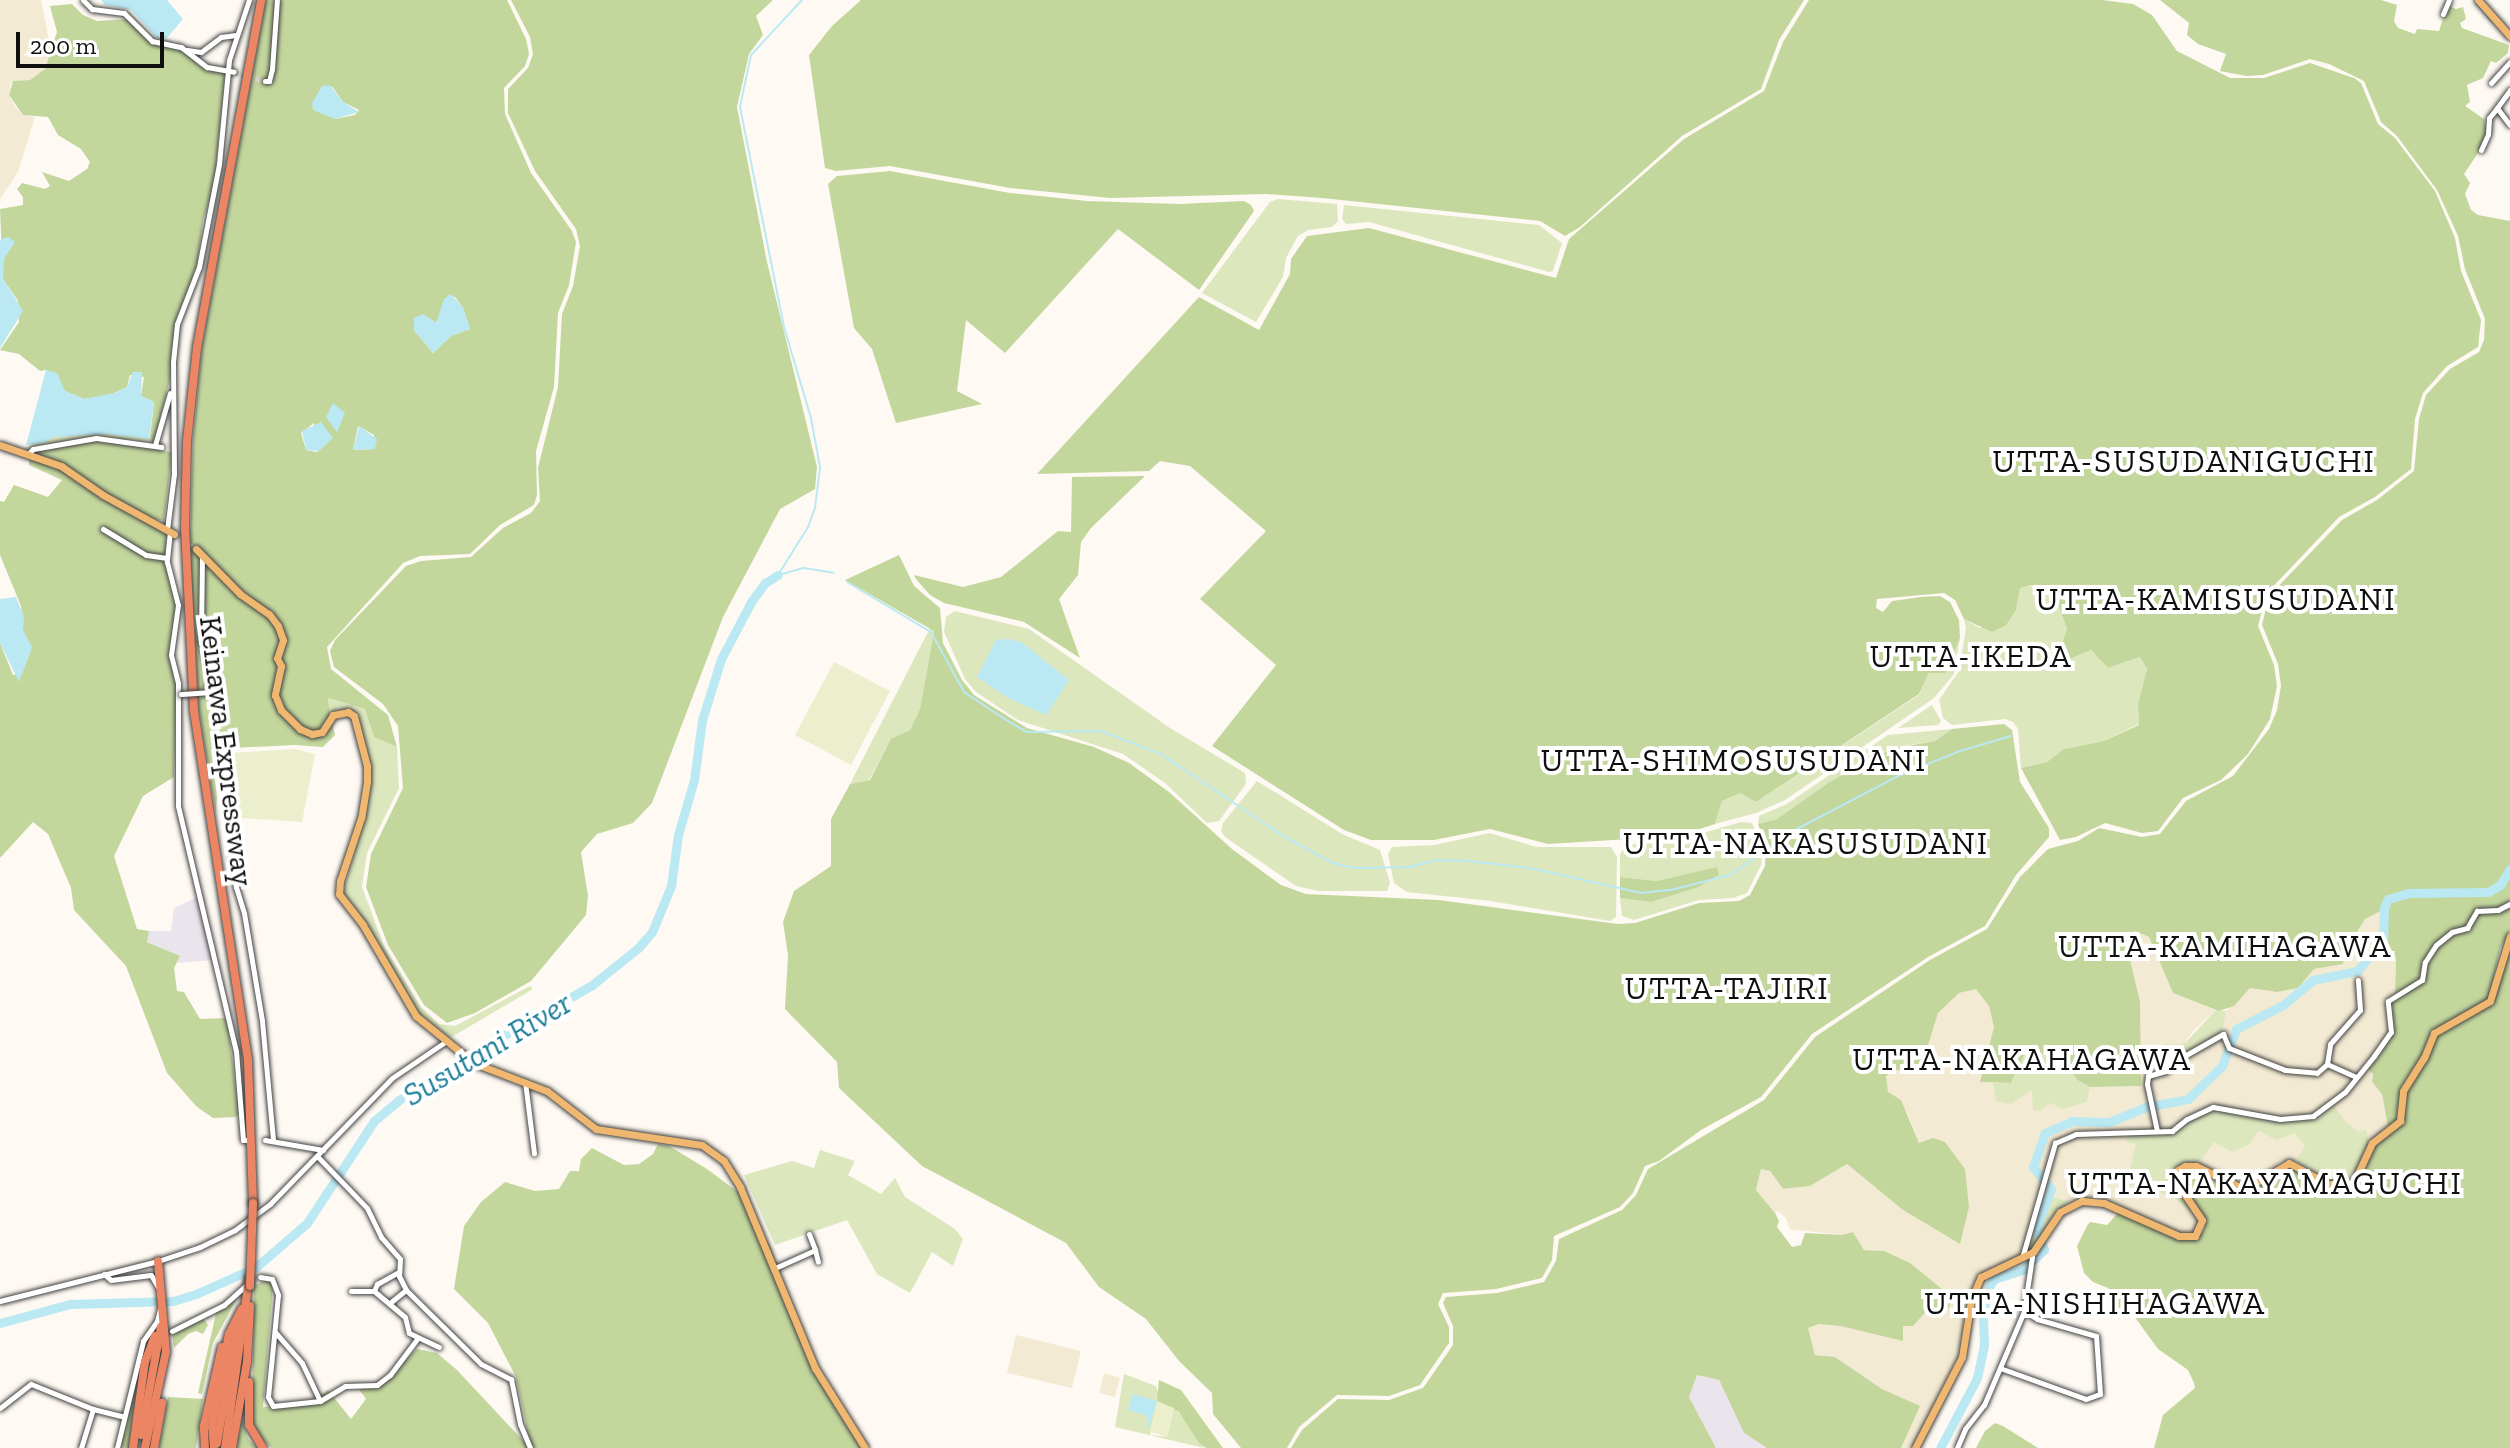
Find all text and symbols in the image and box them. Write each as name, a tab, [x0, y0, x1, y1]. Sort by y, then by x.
scale bar	[20, 16, 168, 66]
text: 200 m	[30, 31, 96, 60]
district label: UTTA-SUSUDANIGUCHI	[1992, 442, 2376, 480]
district label: UTTA-KAMISUSUDANI	[2035, 580, 2397, 618]
street label: Keinawa Expressway	[192, 614, 260, 888]
district label: UTTA-IKEDA	[1869, 637, 2073, 675]
district label: UTTA-SHIMOSUSUDANI	[1541, 741, 1927, 779]
district label: UTTA-NAKASUSUDANI	[1623, 824, 1989, 862]
district label: UTTA-KAMIHAGAWA	[2058, 927, 2392, 965]
district label: UTTA-TAJIRI	[1624, 969, 1830, 1007]
water label: Susutani River	[396, 984, 578, 1114]
district label: UTTA-NAKAHAGAWA	[1852, 1040, 2192, 1078]
district label: UTTA-NAKAYAMAGUCHI	[2067, 1164, 2463, 1202]
district label: UTTA-NISHIHAGAWA	[1924, 1284, 2266, 1322]

